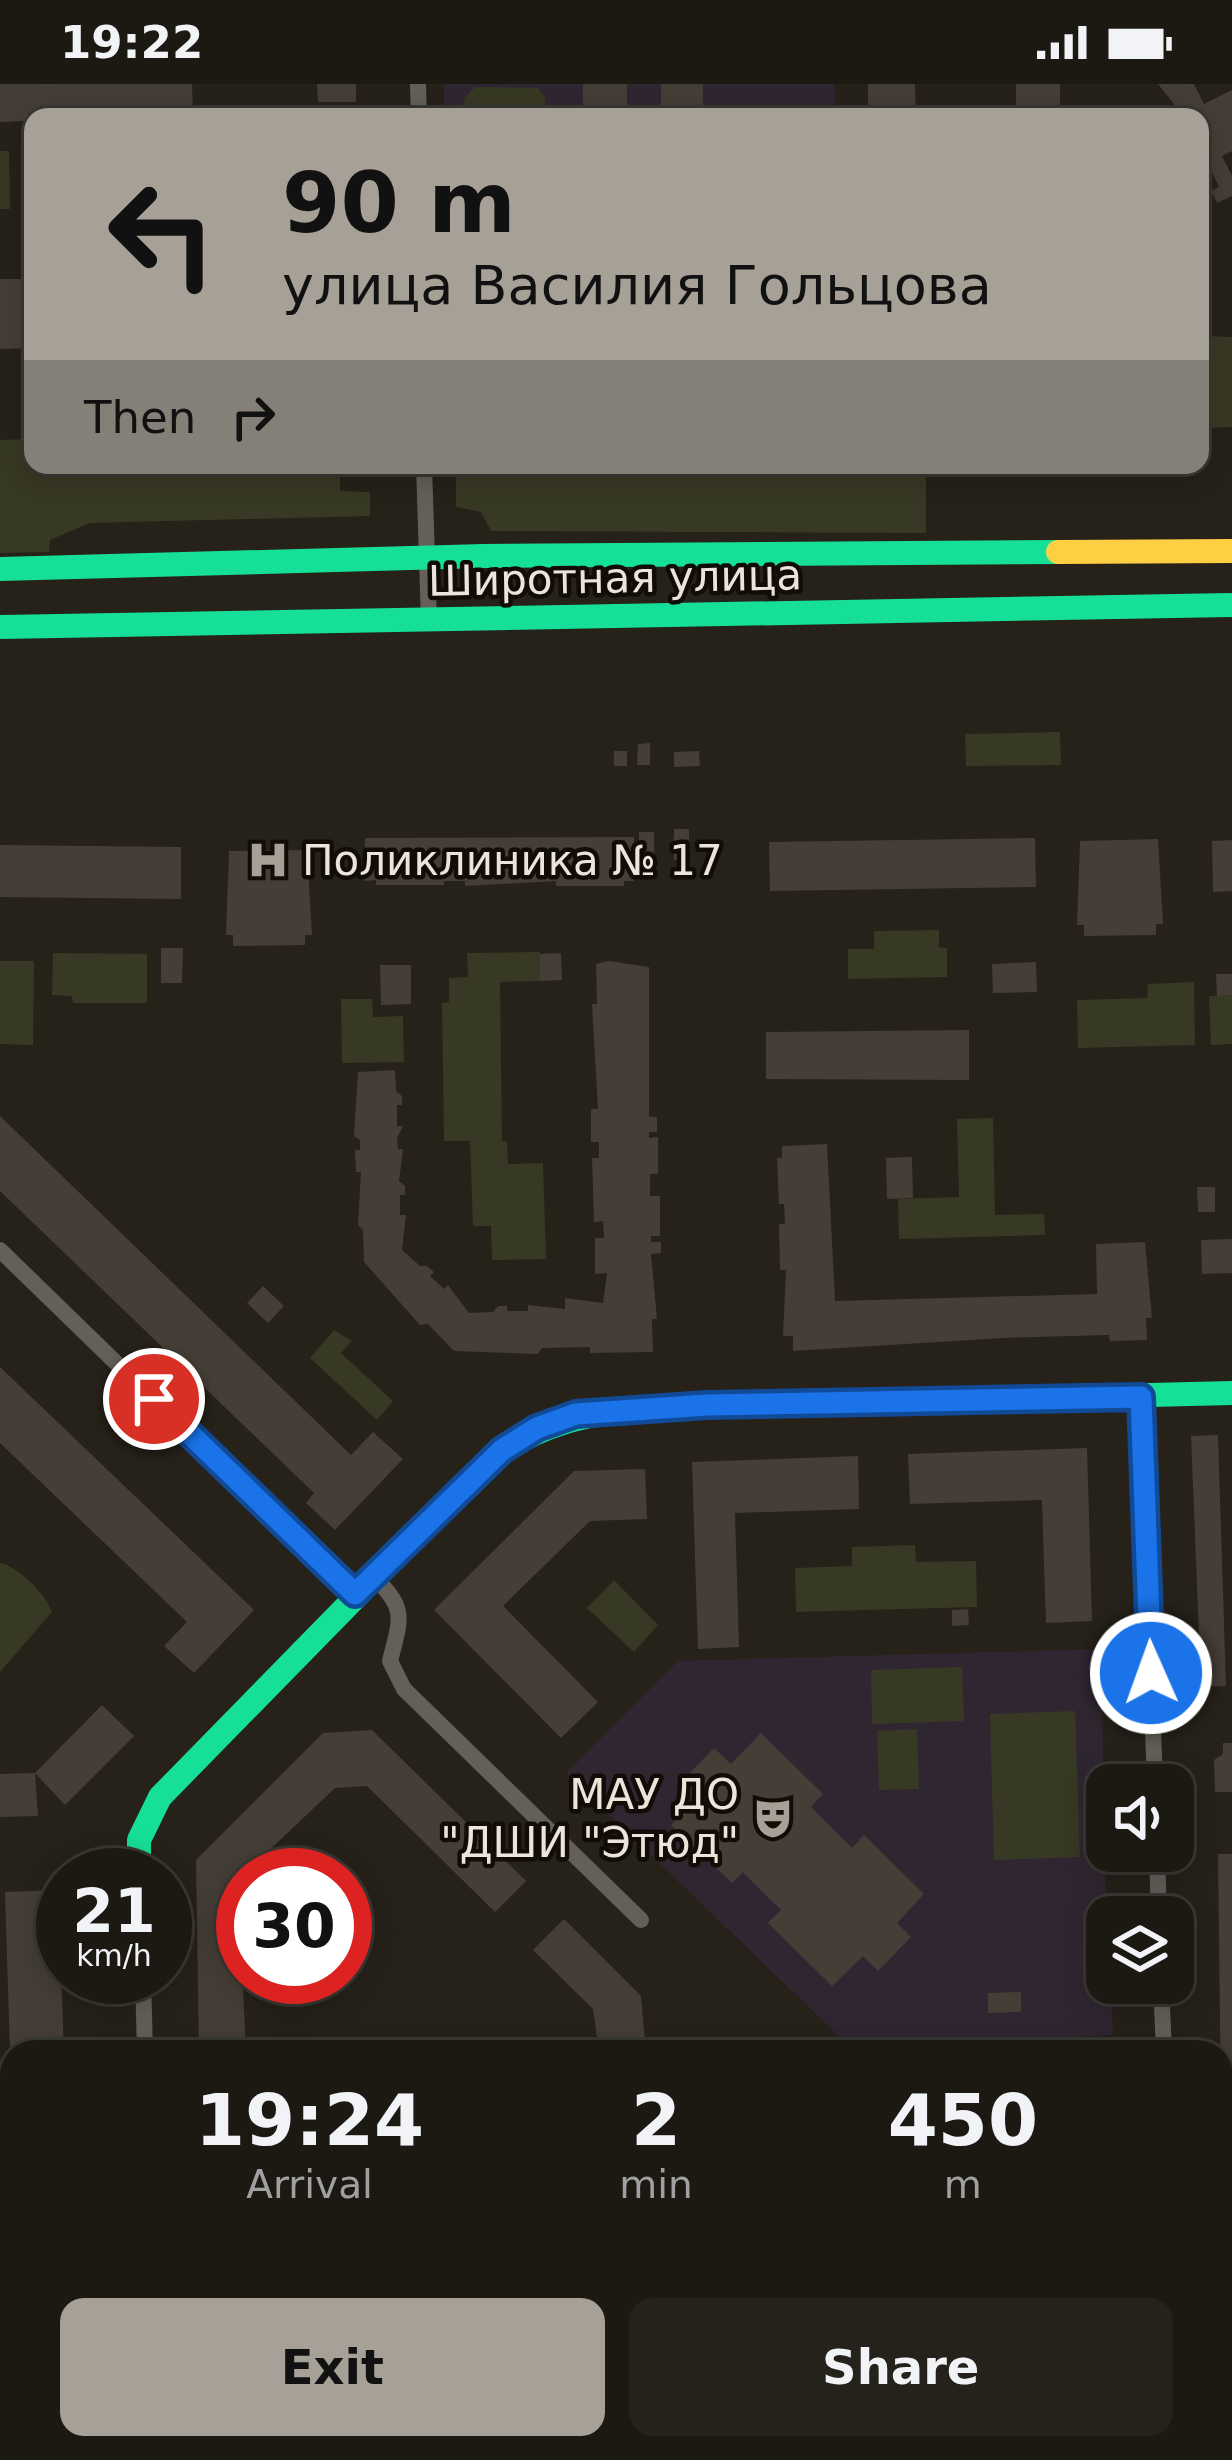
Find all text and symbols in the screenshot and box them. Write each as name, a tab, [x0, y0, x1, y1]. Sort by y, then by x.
text: 19:22	[60, 16, 203, 69]
text: 90 m	[282, 154, 516, 252]
icon: left	[84, 156, 240, 312]
text: улица Василия Гольцова	[282, 254, 992, 317]
icon: right	[220, 384, 286, 450]
text: Then	[84, 391, 196, 444]
street label: Широтная улица	[428, 550, 802, 606]
place label: Поликлиника № 17	[302, 836, 723, 885]
hospital icon: Поликлиника № 17	[245, 837, 291, 883]
pin	[103, 1348, 205, 1450]
icon: arrive	[121, 1366, 187, 1432]
position arrow	[1088, 1610, 1214, 1736]
map controls	[1086, 1764, 1194, 2004]
button: sound	[1086, 1764, 1194, 1872]
place label: МАУ ДО "ДШИ "Этюд"	[440, 1770, 739, 1867]
theatre icon: МАУ ДО "ДШИ "Этюд"	[750, 1795, 796, 1841]
speed limit sign: 30	[216, 1848, 372, 2004]
text: 21	[72, 1876, 156, 1946]
button: layers	[1086, 1896, 1194, 2004]
text: km/h	[76, 1938, 152, 1973]
text: 19:24	[195, 2078, 424, 2162]
text: 2	[631, 2078, 681, 2162]
text: 450	[888, 2078, 1038, 2162]
text: Arrival	[246, 2162, 373, 2207]
text: min	[619, 2162, 693, 2207]
text: m	[944, 2162, 982, 2207]
button: Exit	[60, 2298, 605, 2436]
button: Share	[629, 2298, 1173, 2436]

